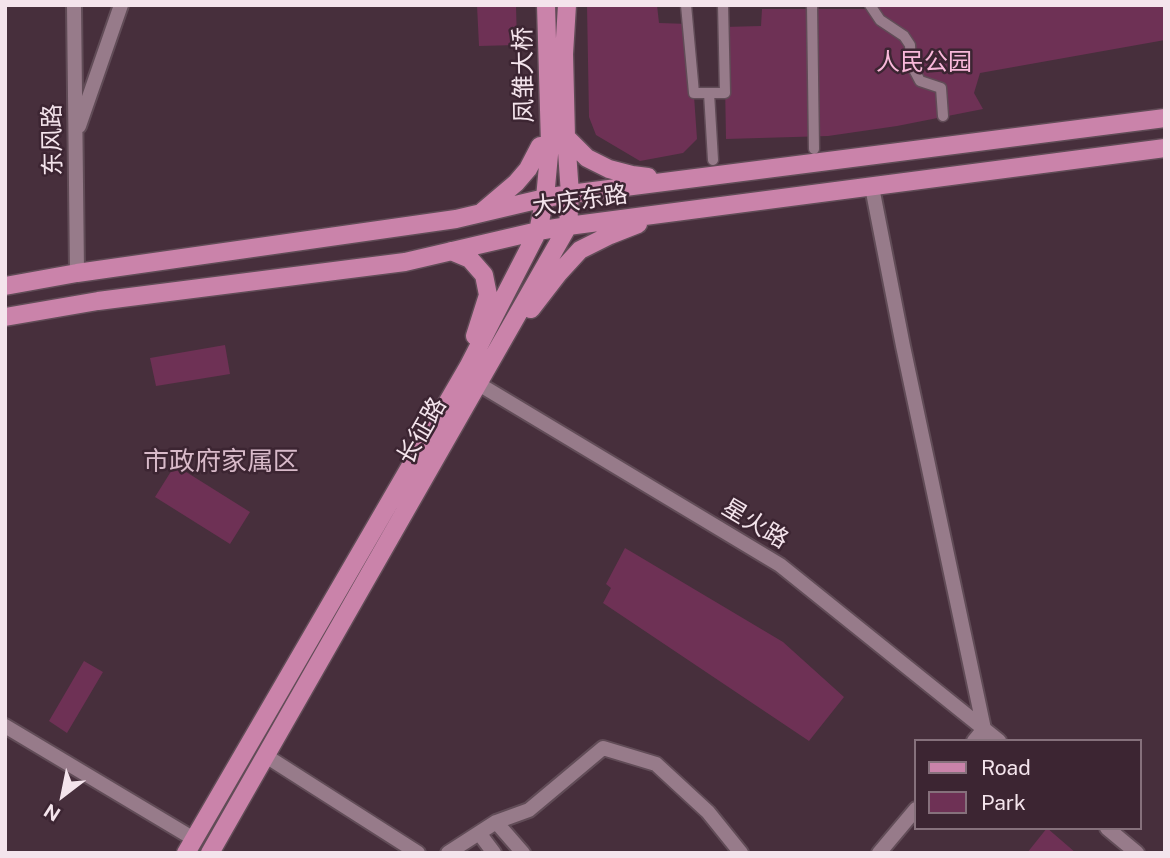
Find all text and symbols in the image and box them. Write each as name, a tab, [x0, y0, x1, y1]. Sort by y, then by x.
street label: 凤雏大桥	[509, 27, 539, 123]
park label: 人民公园	[876, 49, 972, 77]
street label: 东风路	[38, 104, 68, 176]
street label: 大庆东路	[530, 180, 630, 222]
street label: 长征路	[392, 393, 452, 469]
district label: 市政府家属区	[143, 446, 299, 478]
street label: 星火路	[717, 493, 793, 555]
legend	[914, 739, 1142, 830]
text: Road	[981, 755, 1031, 780]
north arrow	[28, 760, 98, 830]
text: Park	[981, 790, 1026, 815]
text: N	[40, 800, 64, 826]

